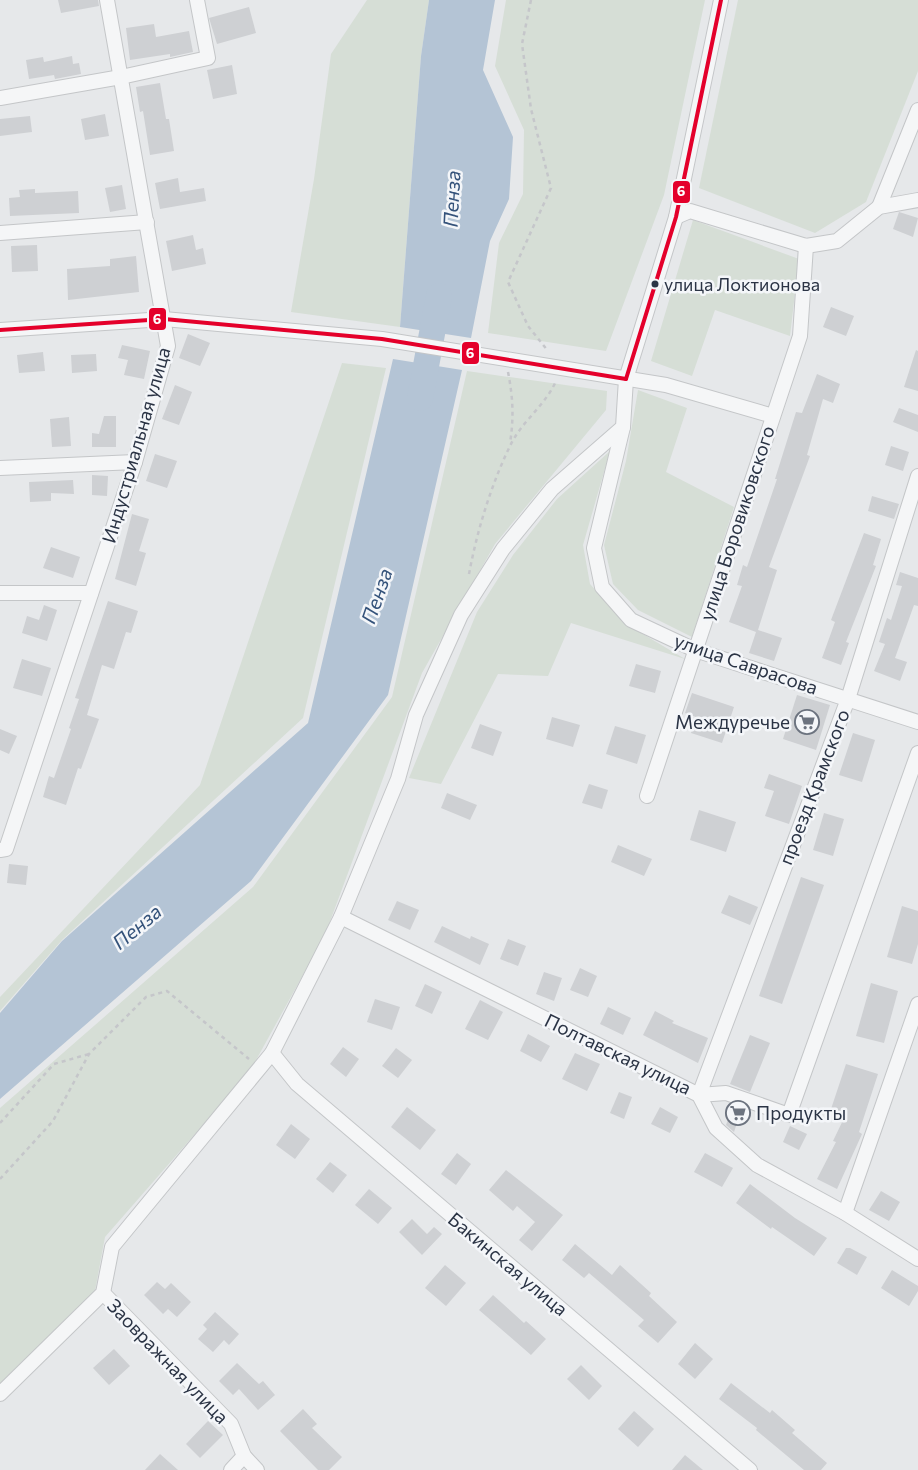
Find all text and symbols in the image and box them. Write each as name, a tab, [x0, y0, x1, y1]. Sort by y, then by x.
water label: Пенза	[438, 170, 464, 228]
line badge: 6	[672, 180, 691, 204]
text: 6	[677, 182, 686, 199]
place label: улица Локтионова	[664, 273, 820, 295]
marker: улица Локтионова	[650, 279, 660, 289]
line badge: 6	[148, 307, 167, 331]
text: 6	[153, 310, 162, 327]
line badge: 6	[461, 341, 480, 365]
street label: Индустриальная улица	[97, 344, 175, 546]
text: 6	[466, 344, 475, 361]
street label: улица Боровиковского	[694, 423, 779, 623]
water label: Пенза	[355, 565, 397, 626]
street label: улица Саврасова	[671, 628, 821, 699]
street label: проезд Крамского	[773, 706, 854, 868]
supermarket icon: Междуречье	[794, 709, 820, 735]
place label: Междуречье	[675, 710, 790, 733]
water label: Пенза	[107, 899, 166, 954]
street label: Полтавская улица	[541, 1008, 695, 1099]
supermarket icon: Продукты	[725, 1100, 751, 1126]
place label: Продукты	[756, 1101, 846, 1124]
street label: Бакинская улица	[444, 1207, 573, 1320]
street label: Заовражная улица	[103, 1294, 234, 1428]

